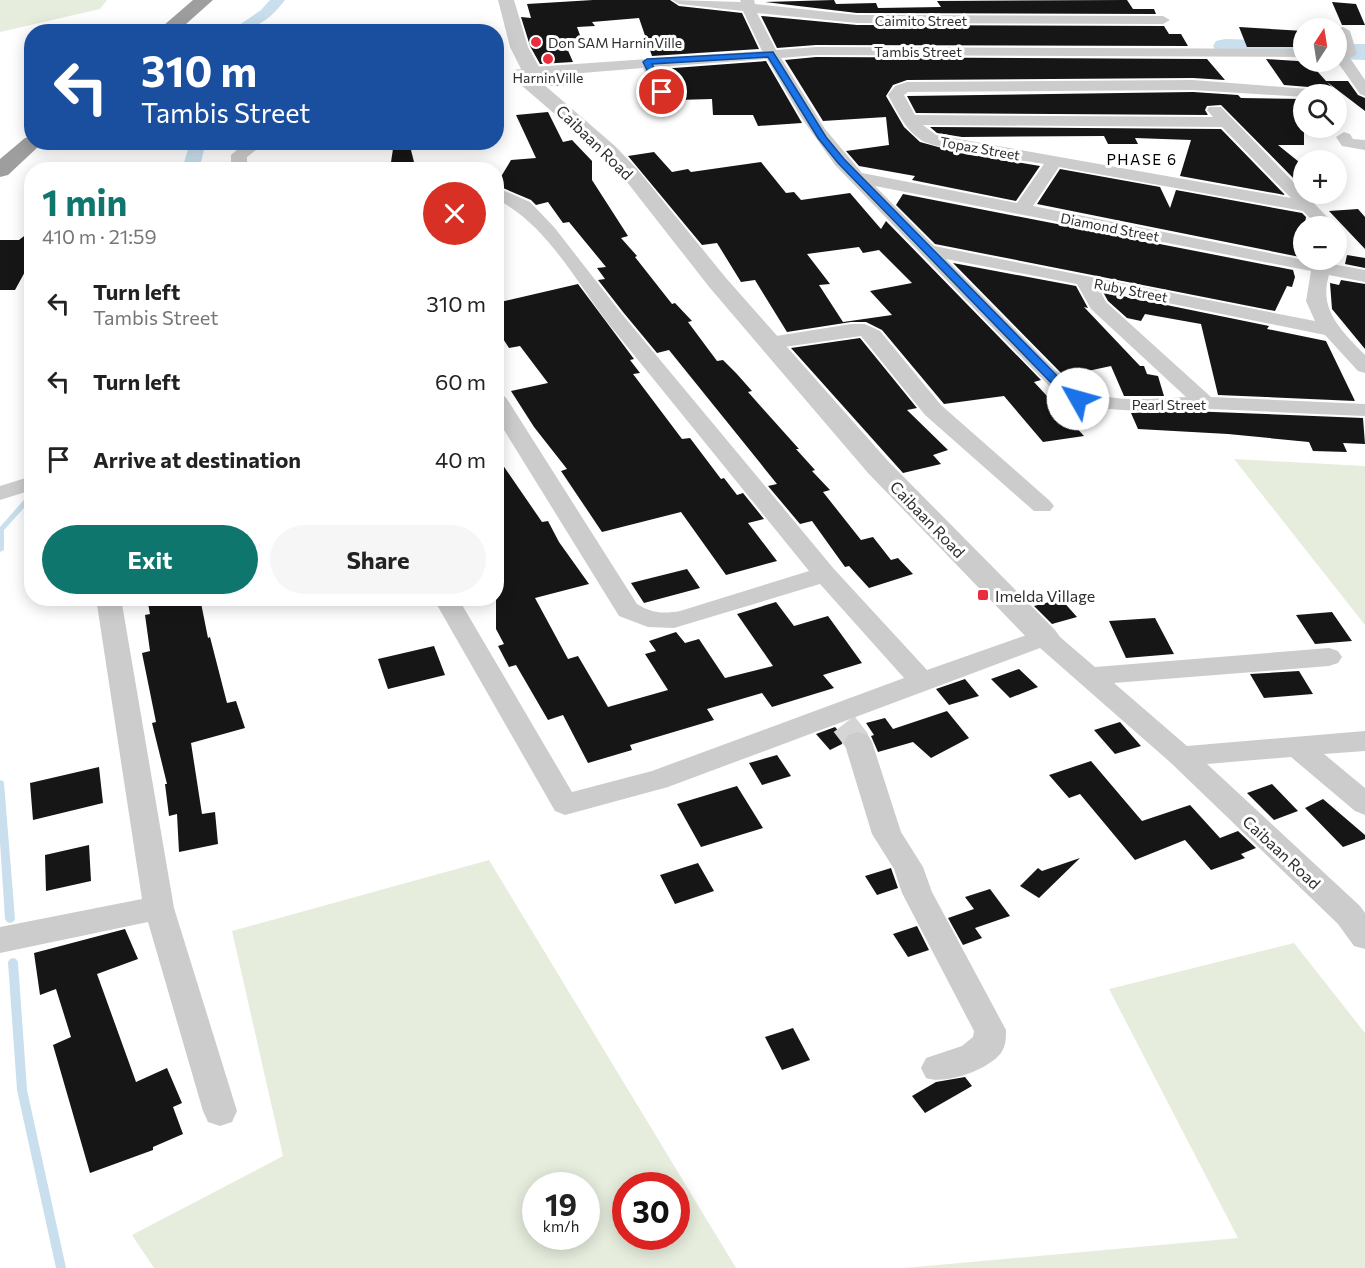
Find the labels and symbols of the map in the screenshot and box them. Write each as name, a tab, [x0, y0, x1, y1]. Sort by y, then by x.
street label: Caimito Street	[875, 12, 968, 29]
north arrow	[1293, 18, 1347, 72]
place label: Don SAM HarninVille	[548, 34, 682, 51]
marker: Don SAM HarninVille	[529, 35, 543, 49]
street label: Tambis Street	[874, 43, 962, 60]
marker: HarninVille	[541, 52, 555, 66]
pin	[636, 66, 687, 117]
place label: HarninVille	[513, 69, 583, 86]
street label: Caibaan Road	[553, 101, 637, 183]
street label: Topaz Street	[939, 133, 1022, 163]
district label: PHASE 6	[1106, 150, 1178, 168]
street label: Diamond Street	[1059, 209, 1161, 245]
street label: Ruby Street	[1093, 275, 1170, 306]
position arrow	[1046, 367, 1110, 431]
street label: Pearl Street	[1132, 396, 1207, 413]
street label: Caibaan Road	[887, 477, 969, 561]
place label: Imelda Village	[995, 586, 1095, 605]
marker: Imelda Village	[976, 588, 990, 602]
street label: Caibaan Road	[1239, 811, 1325, 893]
speed limit sign: 30	[612, 1172, 690, 1250]

